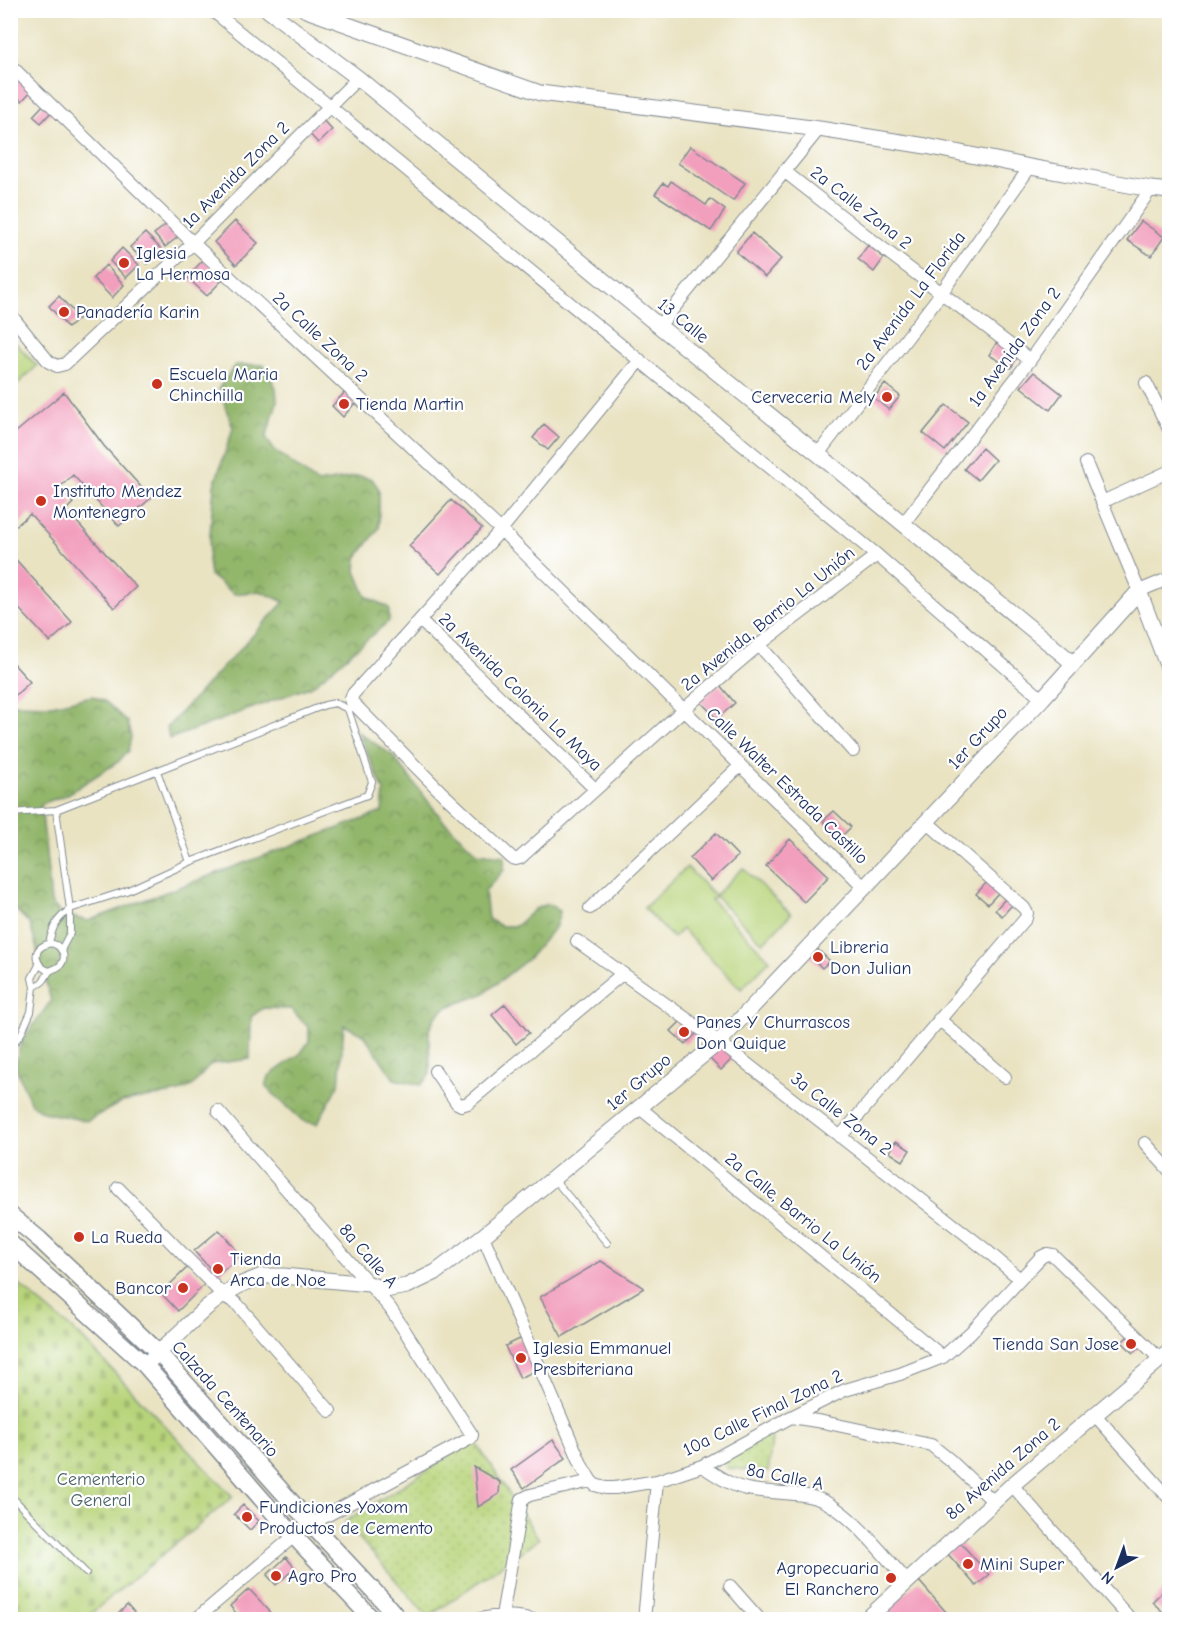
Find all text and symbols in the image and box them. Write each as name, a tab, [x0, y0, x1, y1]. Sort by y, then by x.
street label: 1a Avenida Zona 2	[178, 117, 294, 233]
street label: 2a Calle Zona 2	[806, 162, 916, 254]
street label: 2a Avenida La Florida	[852, 228, 970, 374]
place label: Iglesia La Hermosa	[136, 243, 230, 285]
marker: Iglesia La Hermosa	[117, 256, 131, 270]
street label: 1a Avenida Zona 2	[965, 283, 1065, 411]
street label: 2a Calle Zona 2	[268, 288, 372, 386]
street label: 13 Calle	[653, 294, 713, 348]
place label: Panadería Karin	[76, 302, 200, 323]
marker: Panadería Karin	[57, 305, 71, 319]
place label: Escuela Maria Chinchilla	[169, 364, 278, 406]
marker: Escuela Maria Chinchilla	[150, 377, 164, 391]
place label: Cerveceria Mely	[751, 387, 876, 408]
marker: Cerveceria Mely	[880, 390, 894, 404]
place label: Tienda Martin	[356, 394, 464, 415]
marker: Tienda Martin	[337, 397, 351, 411]
place label: Instituto Mendez Montenegro	[53, 481, 182, 523]
marker: Instituto Mendez Montenegro	[34, 494, 48, 508]
street label: 2a Avenida, Barrio La Unión	[677, 542, 859, 696]
street label: 2a Avenida Colonia La Maya	[434, 608, 606, 776]
street label: 1er Grupo	[944, 702, 1012, 774]
street label: Calle Walter Estrada Castillo	[702, 703, 872, 869]
place label: Libreria Don Julian	[830, 937, 912, 979]
marker: Libreria Don Julian	[811, 950, 825, 964]
place label: Panes Y Churrascos Don Quique	[696, 1012, 850, 1054]
marker: Panes Y Churrascos Don Quique	[677, 1025, 691, 1039]
street label: 1er Grupo	[603, 1049, 675, 1115]
street label: 3a Calle Zona 2	[786, 1068, 896, 1160]
street label: 2a Calle, Barrio La Unión	[721, 1148, 885, 1288]
street label: 8a Calle A	[334, 1220, 402, 1292]
place label: La Rueda	[91, 1227, 163, 1248]
marker: La Rueda	[72, 1230, 86, 1244]
place label: Tienda Arca de Noe	[230, 1249, 326, 1291]
marker: Tienda Arca de Noe	[211, 1262, 225, 1276]
place label: Bancor	[115, 1278, 172, 1299]
marker: Bancor	[176, 1281, 190, 1295]
place label: Tienda San Jose	[992, 1334, 1119, 1355]
street label: Calzada Centenario	[167, 1336, 283, 1462]
marker: Tienda San Jose	[1124, 1337, 1138, 1351]
place label: Iglesia Emmanuel Presbiteriana	[533, 1338, 671, 1380]
marker: Iglesia Emmanuel Presbiteriana	[514, 1351, 528, 1365]
street label: 10a Calle Final Zona 2	[680, 1365, 846, 1461]
street label: 8a Avenida Zona 2	[941, 1414, 1065, 1524]
street label: 8a Calle A	[745, 1459, 825, 1495]
park label: Cementerio General	[57, 1469, 145, 1511]
place label: Fundiciones Yoxom Productos de Cemento	[259, 1497, 433, 1539]
marker: Fundiciones Yoxom Productos de Cemento	[240, 1510, 254, 1524]
north arrow	[1087, 1537, 1147, 1597]
place label: Mini Super	[980, 1554, 1065, 1575]
marker: Mini Super	[961, 1557, 975, 1571]
place label: Agropecuaria El Ranchero	[776, 1558, 879, 1600]
place label: Agro Pro	[288, 1566, 357, 1587]
text: N	[1098, 1567, 1118, 1588]
marker: Agro Pro	[269, 1569, 283, 1583]
marker: Agropecuaria El Ranchero	[884, 1571, 898, 1585]

